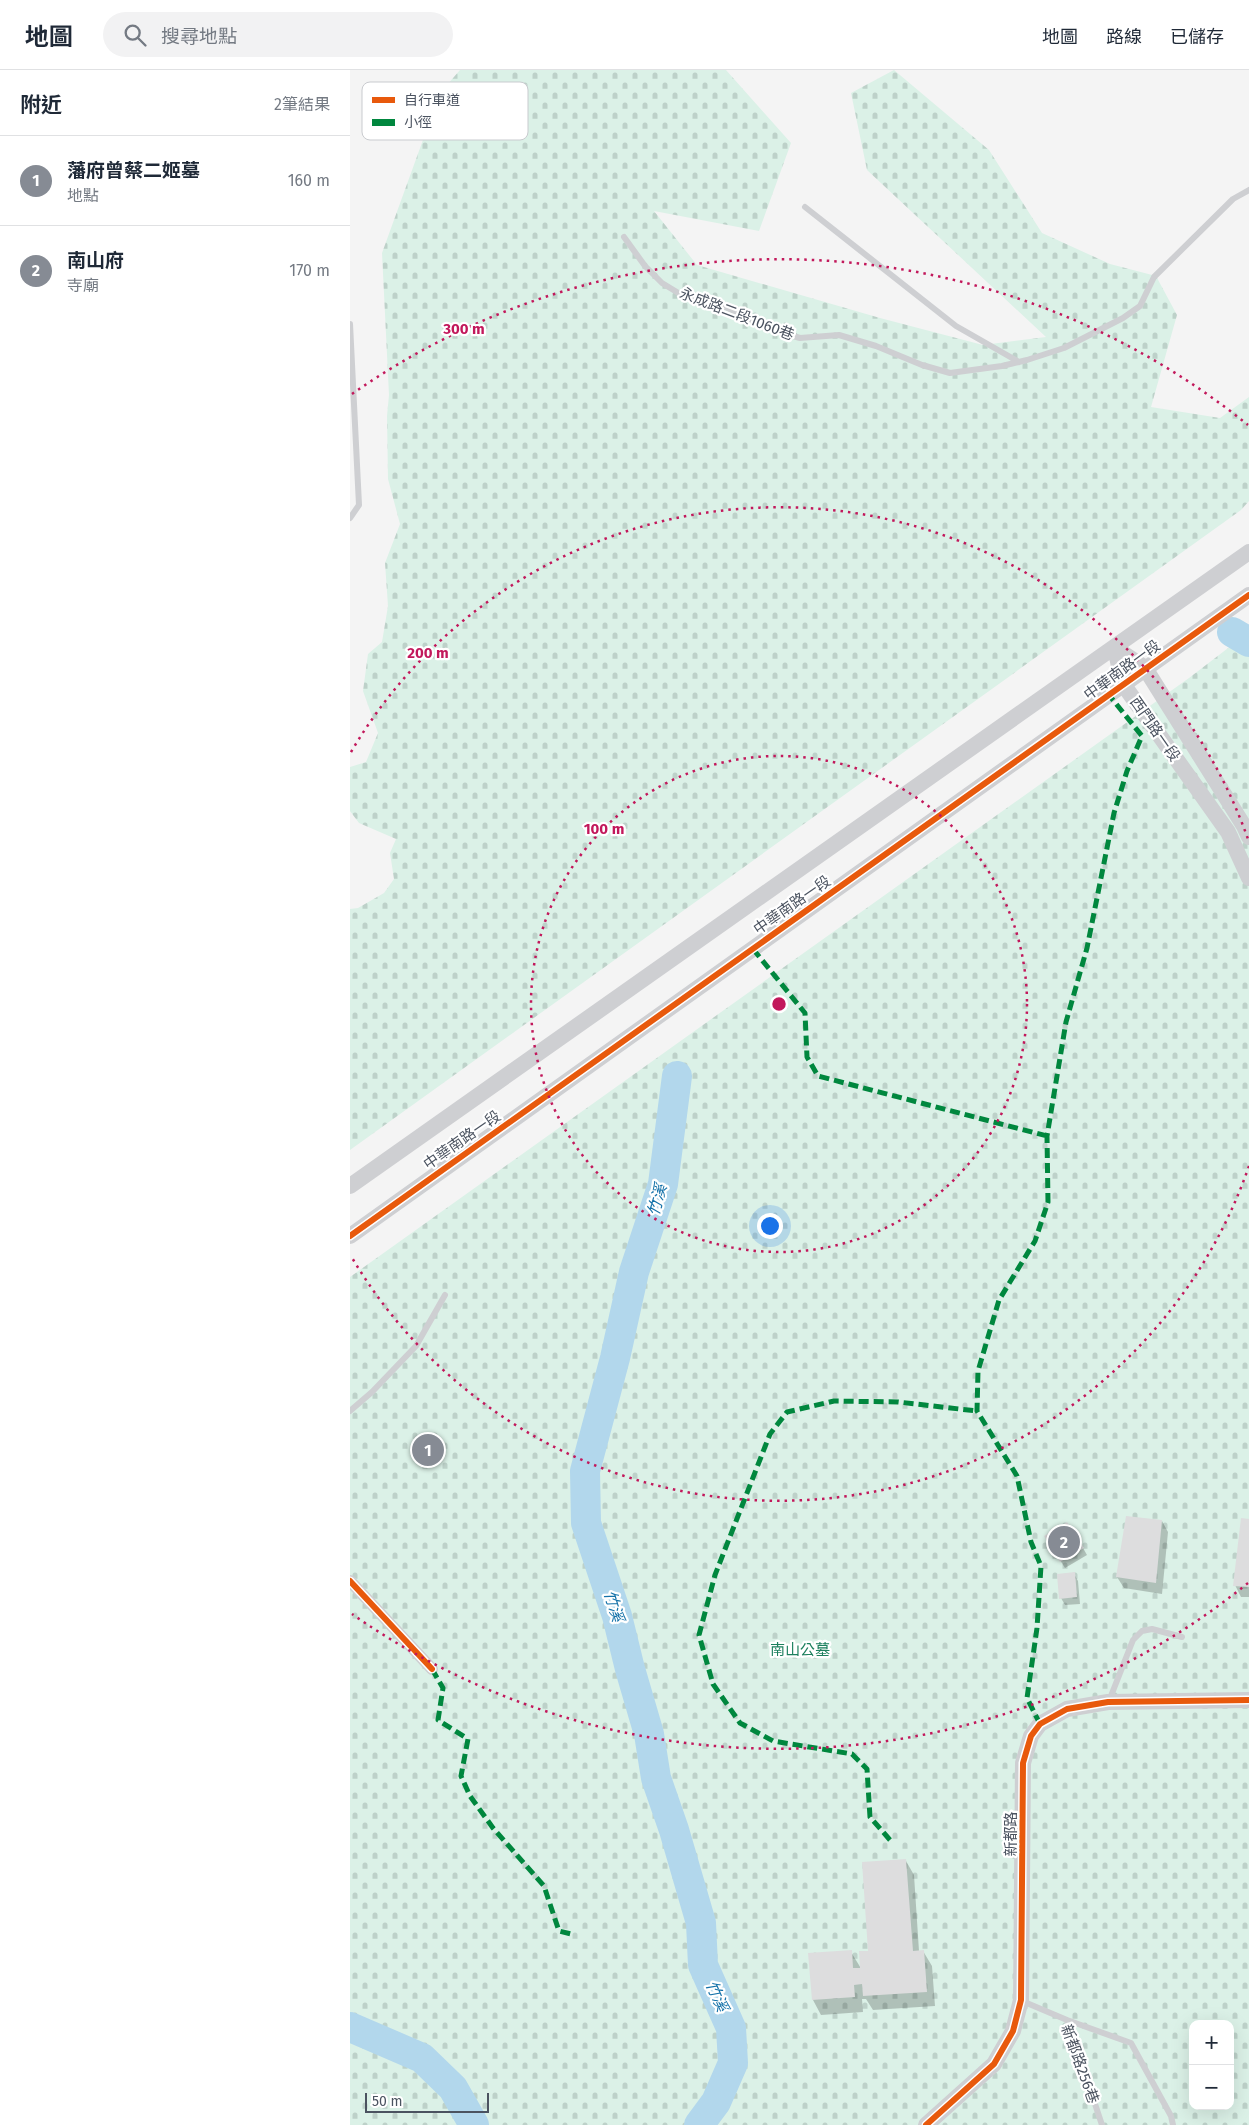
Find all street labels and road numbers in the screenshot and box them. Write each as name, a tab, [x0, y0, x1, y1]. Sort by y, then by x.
street label: 永成路二段1060巷	[677, 284, 797, 344]
street label: 中華南路一段	[1080, 636, 1164, 704]
street label: 西門路一段	[1126, 693, 1184, 765]
street label: 中華南路一段	[750, 872, 834, 938]
street label: 中華南路一段	[420, 1107, 504, 1173]
street label: 新都路	[1002, 1811, 1020, 1857]
street label: 新都路256巷	[1057, 2022, 1103, 2106]

